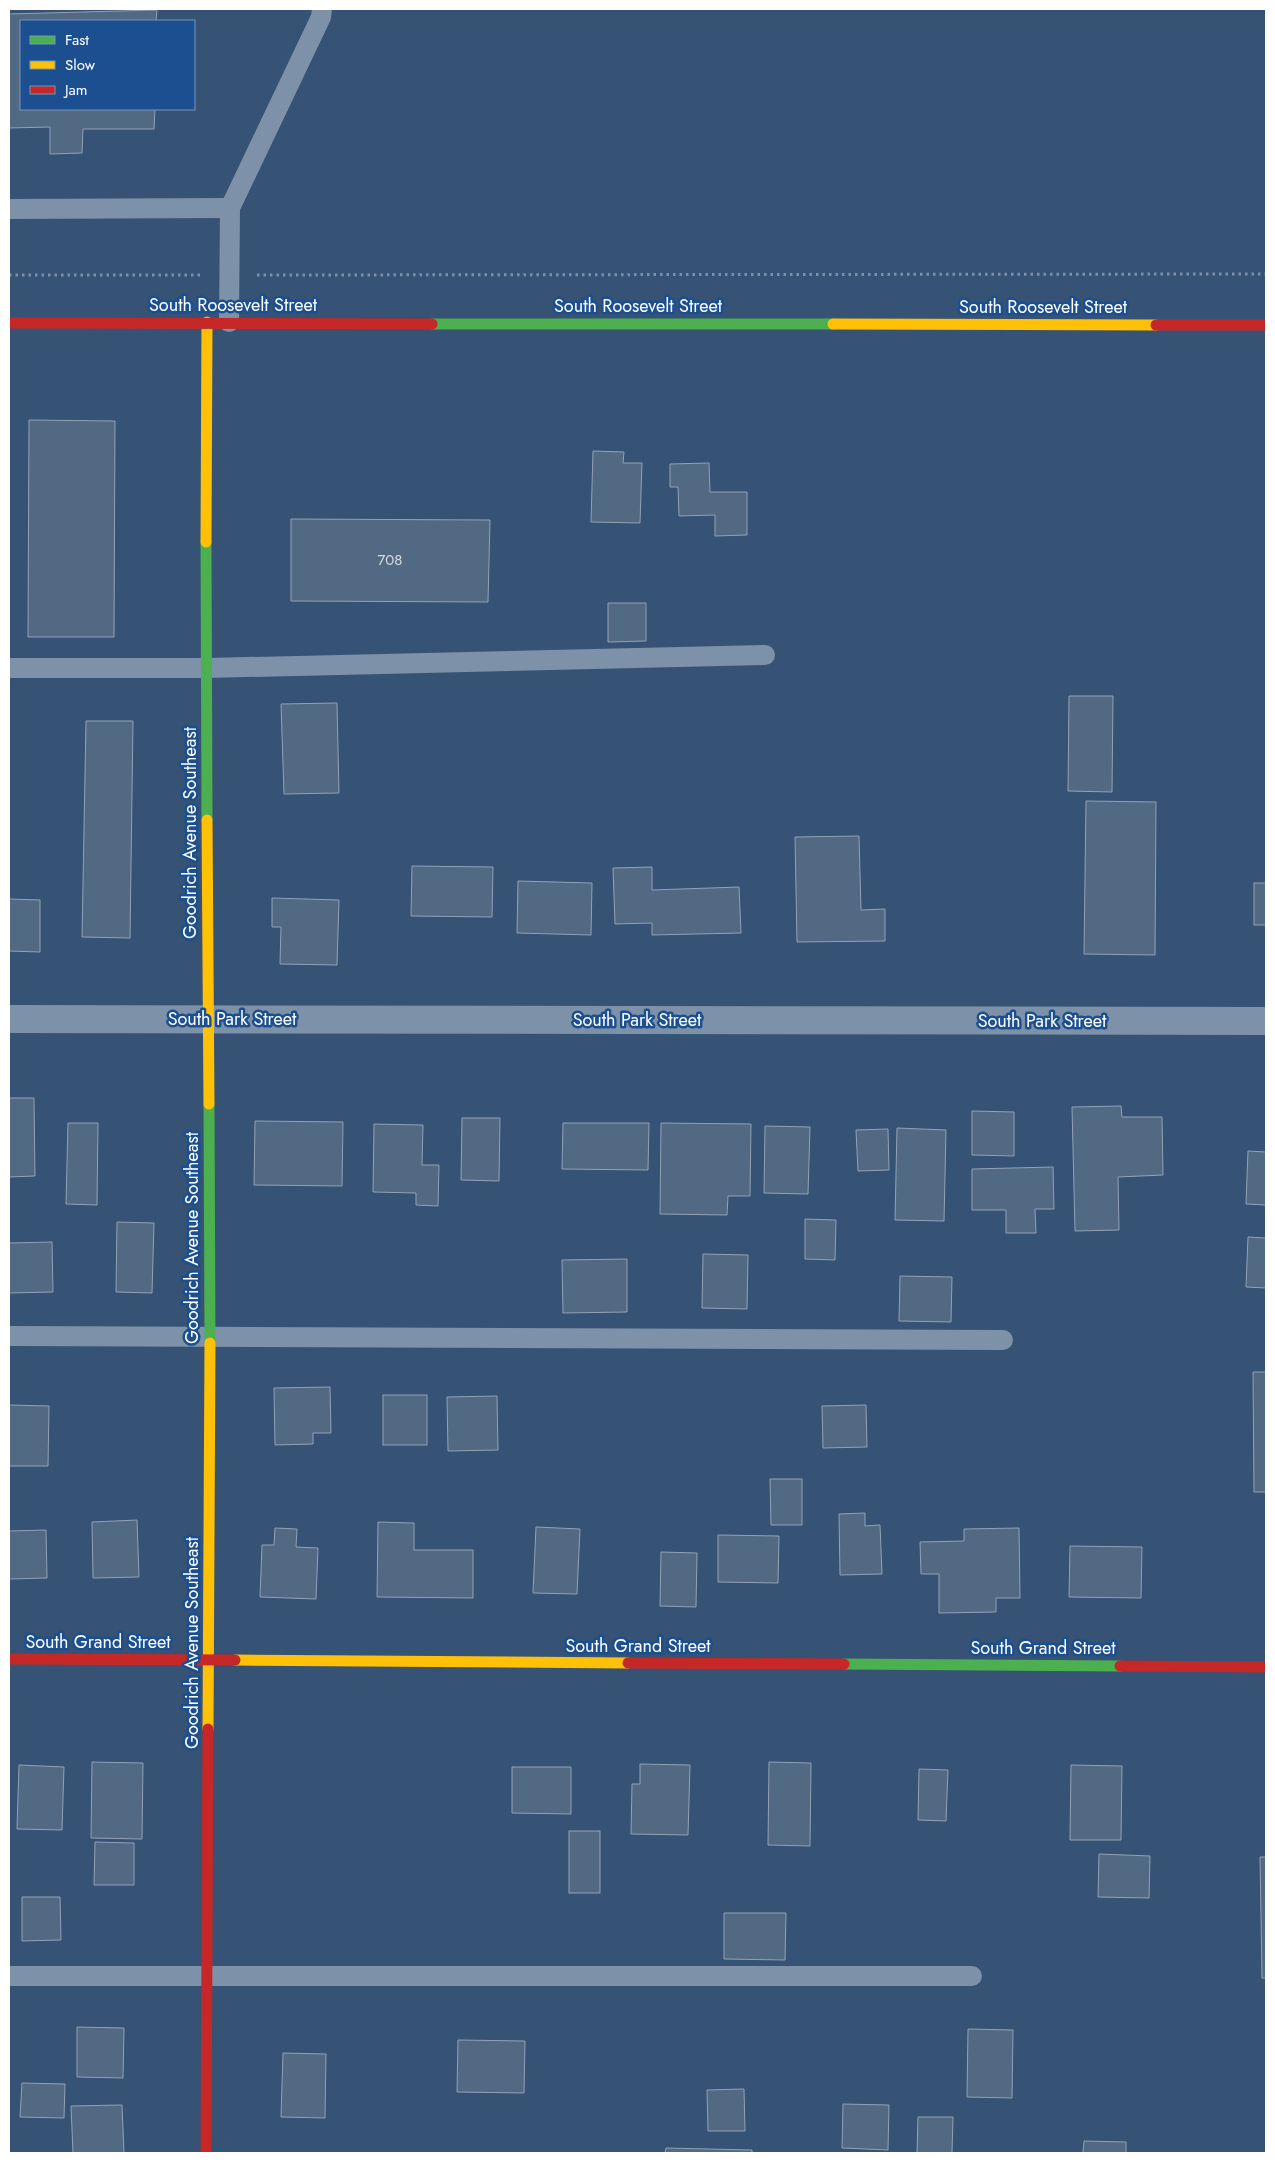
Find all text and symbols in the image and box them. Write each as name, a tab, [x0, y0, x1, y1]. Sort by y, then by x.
legend	[20, 20, 195, 110]
text: Fast	[65, 29, 89, 51]
text: Slow	[65, 54, 96, 76]
text: Jam	[63, 79, 88, 101]
street label: South Roosevelt Street	[149, 292, 318, 318]
street label: South Roosevelt Street	[554, 293, 723, 319]
street label: South Roosevelt Street	[959, 294, 1128, 320]
house number: 708	[377, 549, 403, 571]
street label: Goodrich Avenue Southeast	[177, 726, 203, 939]
street label: South Park Street	[168, 1006, 297, 1032]
street label: South Park Street	[573, 1007, 702, 1033]
street label: South Park Street	[978, 1008, 1107, 1034]
street label: Goodrich Avenue Southeast	[179, 1131, 205, 1344]
street label: Goodrich Avenue Southeast	[179, 1536, 205, 1749]
street label: South Grand Street	[25, 1629, 171, 1655]
street label: South Grand Street	[565, 1633, 711, 1659]
street label: South Grand Street	[970, 1635, 1116, 1661]

